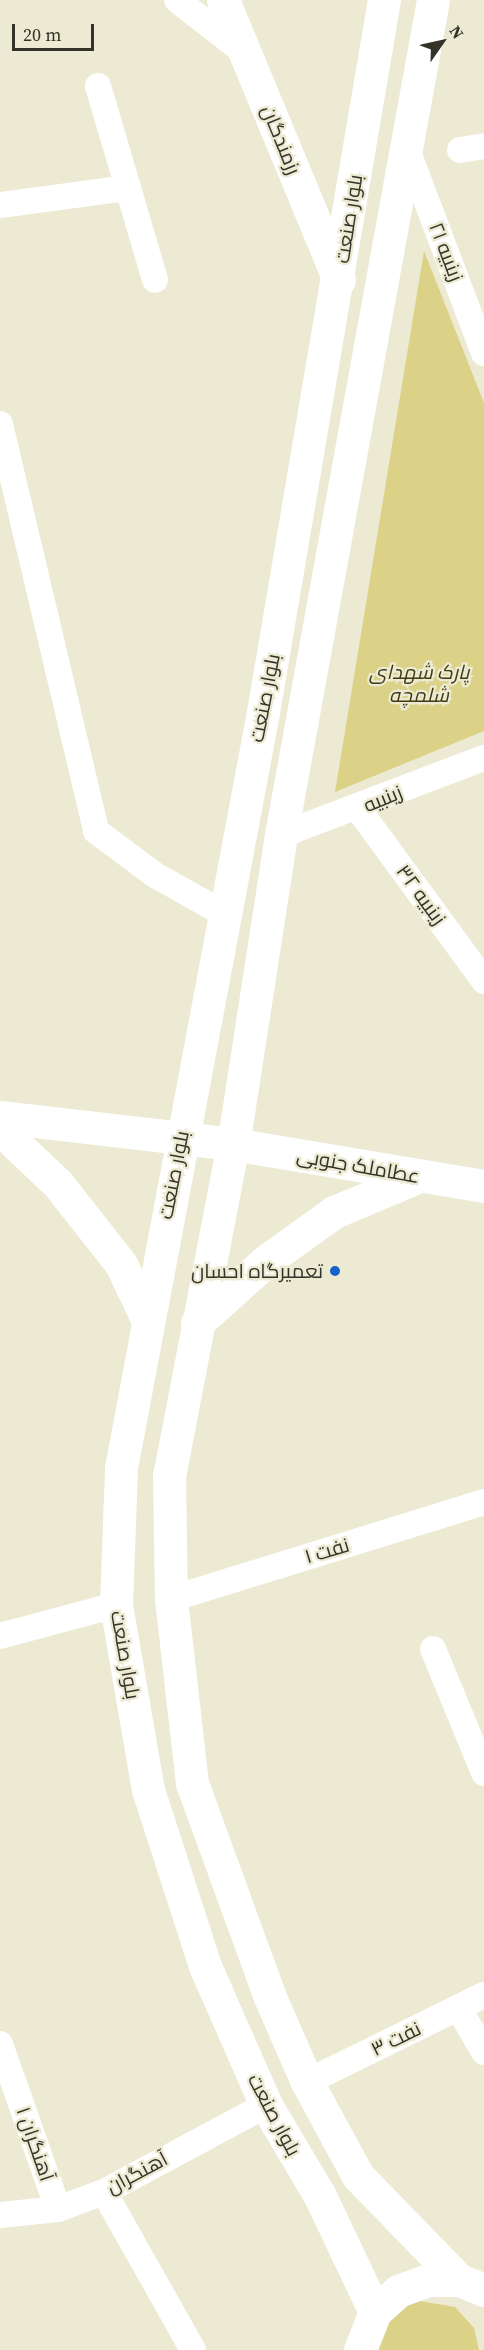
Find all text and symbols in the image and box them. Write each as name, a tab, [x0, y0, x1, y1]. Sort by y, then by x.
scale bar	[15, 12, 98, 50]
north arrow	[412, 12, 472, 72]
text: N	[445, 21, 469, 43]
text: 20 m	[23, 22, 61, 47]
street label: رزمندگان	[256, 102, 306, 178]
street label: بلوار صنعت	[330, 173, 368, 265]
street label: زینبیه ۲۱	[424, 219, 468, 285]
street label: بلوار صنعت	[245, 652, 285, 744]
park label: پارک شهدای شلمچه	[369, 660, 469, 707]
street label: زینبیه	[360, 780, 406, 818]
street label: زینبیه ۳۲	[391, 860, 451, 930]
street label: بلوار صنعت	[154, 1129, 194, 1221]
street label: عطاملک جنوبی	[295, 1143, 421, 1189]
place label: تعمیرگاه احسان	[191, 1259, 323, 1283]
marker: تعمیرگاه احسان	[328, 1264, 342, 1278]
street label: نفت ۱	[302, 1533, 352, 1569]
street label: بلوار صنعت	[105, 1609, 145, 1701]
street label: نفت ۳	[367, 2017, 425, 2061]
street label: بلوار صنعت	[242, 2070, 306, 2160]
street label: آهنگران ۱	[11, 2104, 59, 2184]
street label: آهنگران	[102, 2147, 172, 2199]

